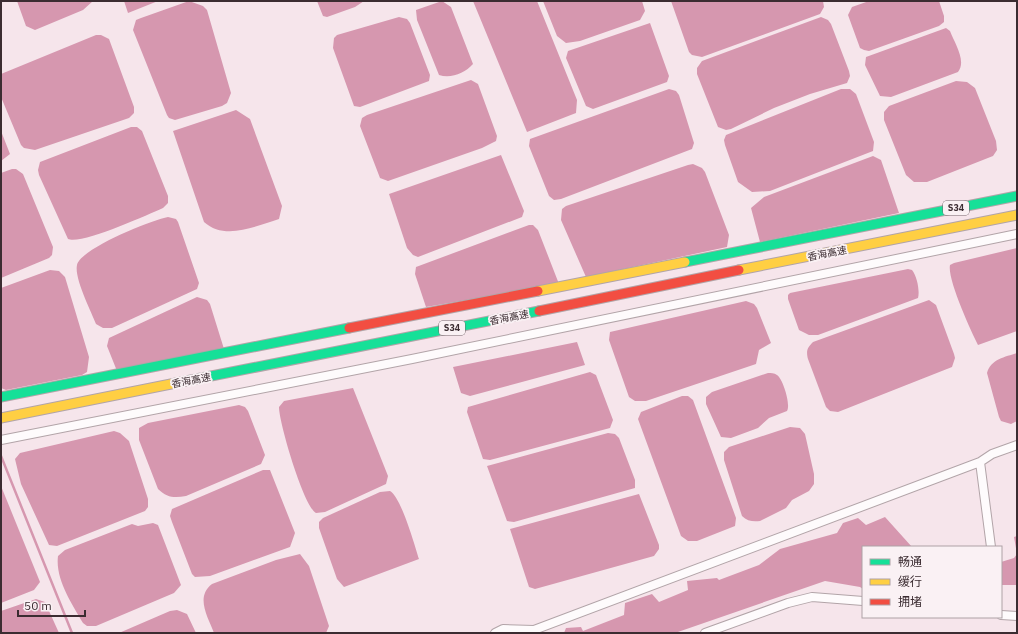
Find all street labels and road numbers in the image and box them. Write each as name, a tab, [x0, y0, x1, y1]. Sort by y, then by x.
road number: S34	[943, 201, 969, 215]
street label: 香海高速	[806, 243, 848, 264]
street label: 香海高速	[488, 307, 530, 328]
road number: S34	[439, 321, 465, 335]
street label: 香海高速	[170, 370, 212, 391]

